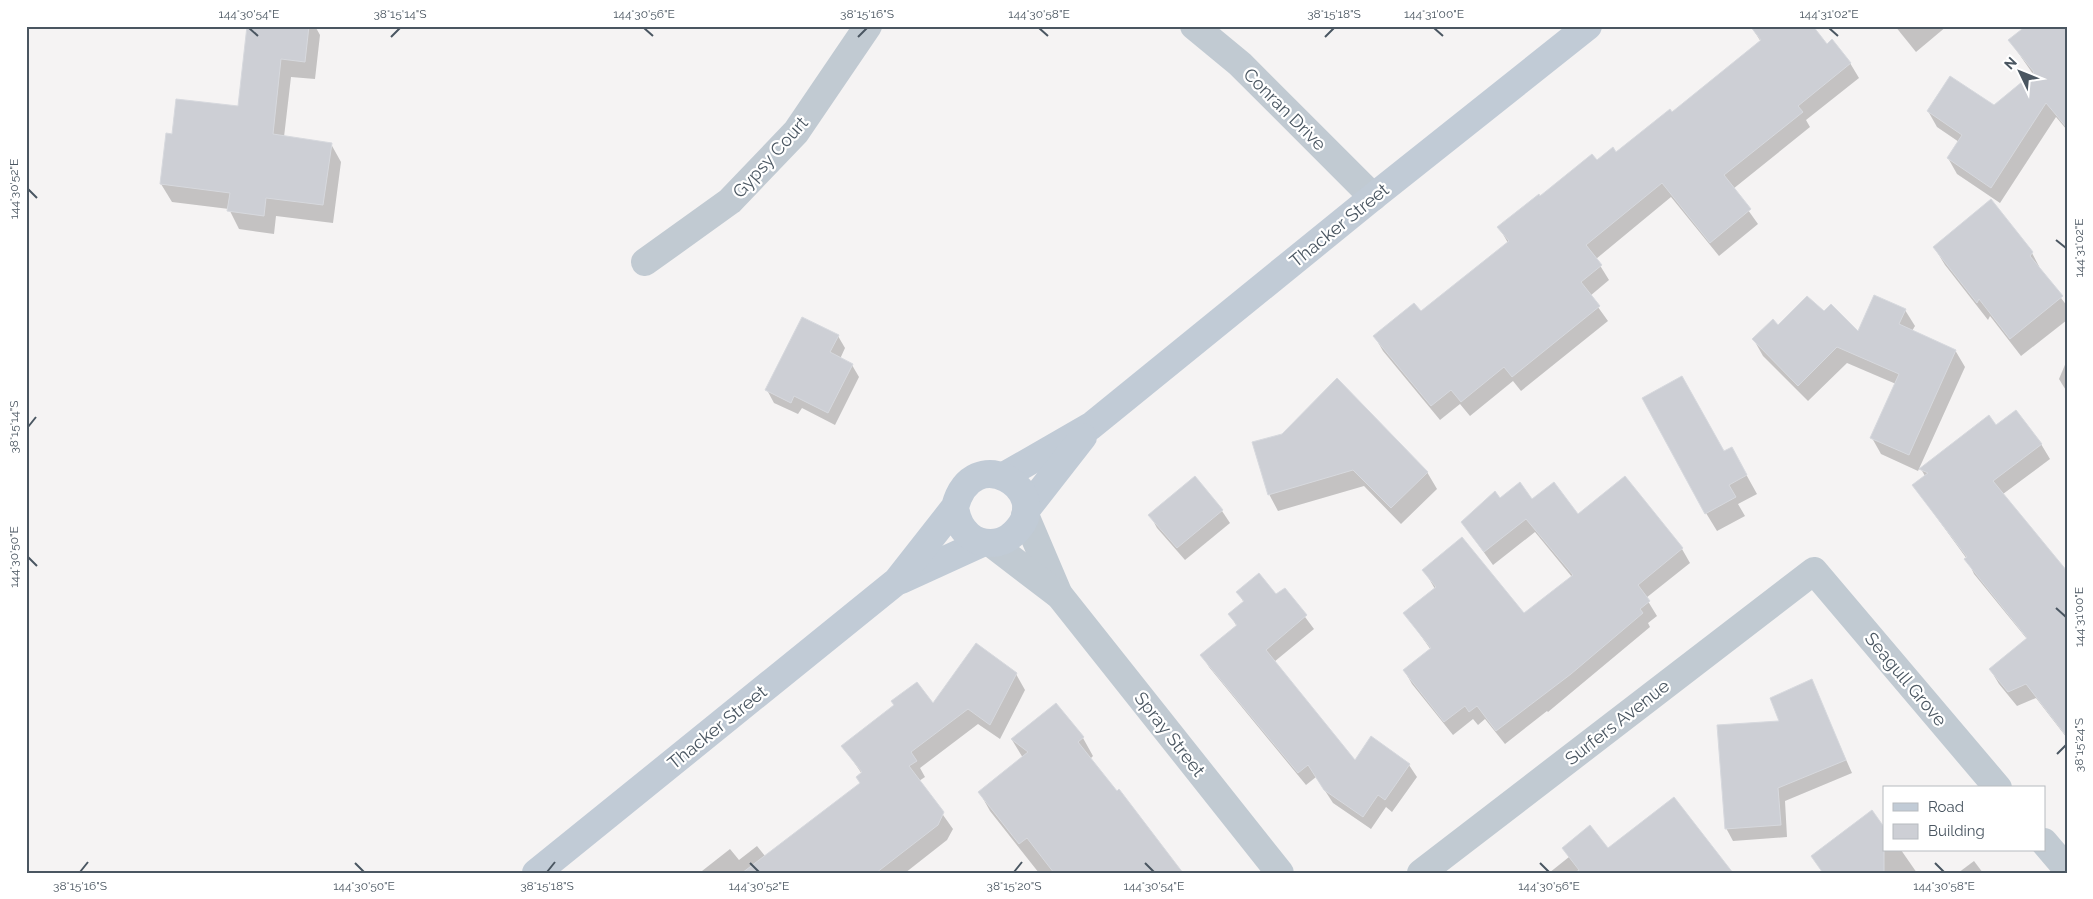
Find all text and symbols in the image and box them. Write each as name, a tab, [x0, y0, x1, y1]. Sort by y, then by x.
text: 144°30'54"E	[219, 7, 279, 21]
text: 38°15'14"S	[373, 7, 427, 21]
text: 144°30'56"E	[613, 7, 675, 21]
text: 38°15'16"S	[840, 7, 894, 21]
text: 144°30'58"E	[1008, 7, 1070, 21]
text: 38°15'18"S	[1307, 7, 1361, 21]
text: 144°31'00"E	[1404, 7, 1464, 21]
text: 144°31'02"E	[1799, 7, 1859, 21]
north arrow	[1996, 48, 2046, 98]
text: N	[2001, 54, 2020, 72]
street label: Conran Drive	[1240, 64, 1331, 155]
street label: Gypsy Court	[728, 112, 812, 202]
text: 144°30'52"E	[7, 159, 21, 219]
street label: Thacker Street	[1285, 179, 1393, 271]
text: 144°31'02"E	[2072, 218, 2086, 278]
text: 38°15'14"S	[7, 400, 21, 454]
text: 144°30'50"E	[7, 526, 21, 588]
text: 144°31'00"E	[2072, 587, 2086, 647]
street label: Seagull Grove	[1861, 628, 1952, 731]
street label: Surfers Avenue	[1561, 675, 1674, 769]
street label: Thacker Street	[663, 681, 771, 773]
street label: Spray Street	[1130, 688, 1210, 780]
text: 38°15'24"S	[2072, 718, 2086, 772]
legend	[1883, 786, 2046, 852]
text: Road	[1928, 798, 1964, 816]
text: Building	[1928, 822, 1985, 840]
text: 38°15'16"S	[53, 879, 107, 893]
text: 144°30'50"E	[333, 879, 395, 893]
text: 38°15'18"S	[520, 879, 574, 893]
text: 144°30'52"E	[729, 879, 789, 893]
text: 38°15'20"S	[986, 879, 1042, 893]
text: 144°30'54"E	[1124, 879, 1184, 893]
text: 144°30'56"E	[1518, 879, 1580, 893]
text: 144°30'58"E	[1913, 879, 1975, 893]

